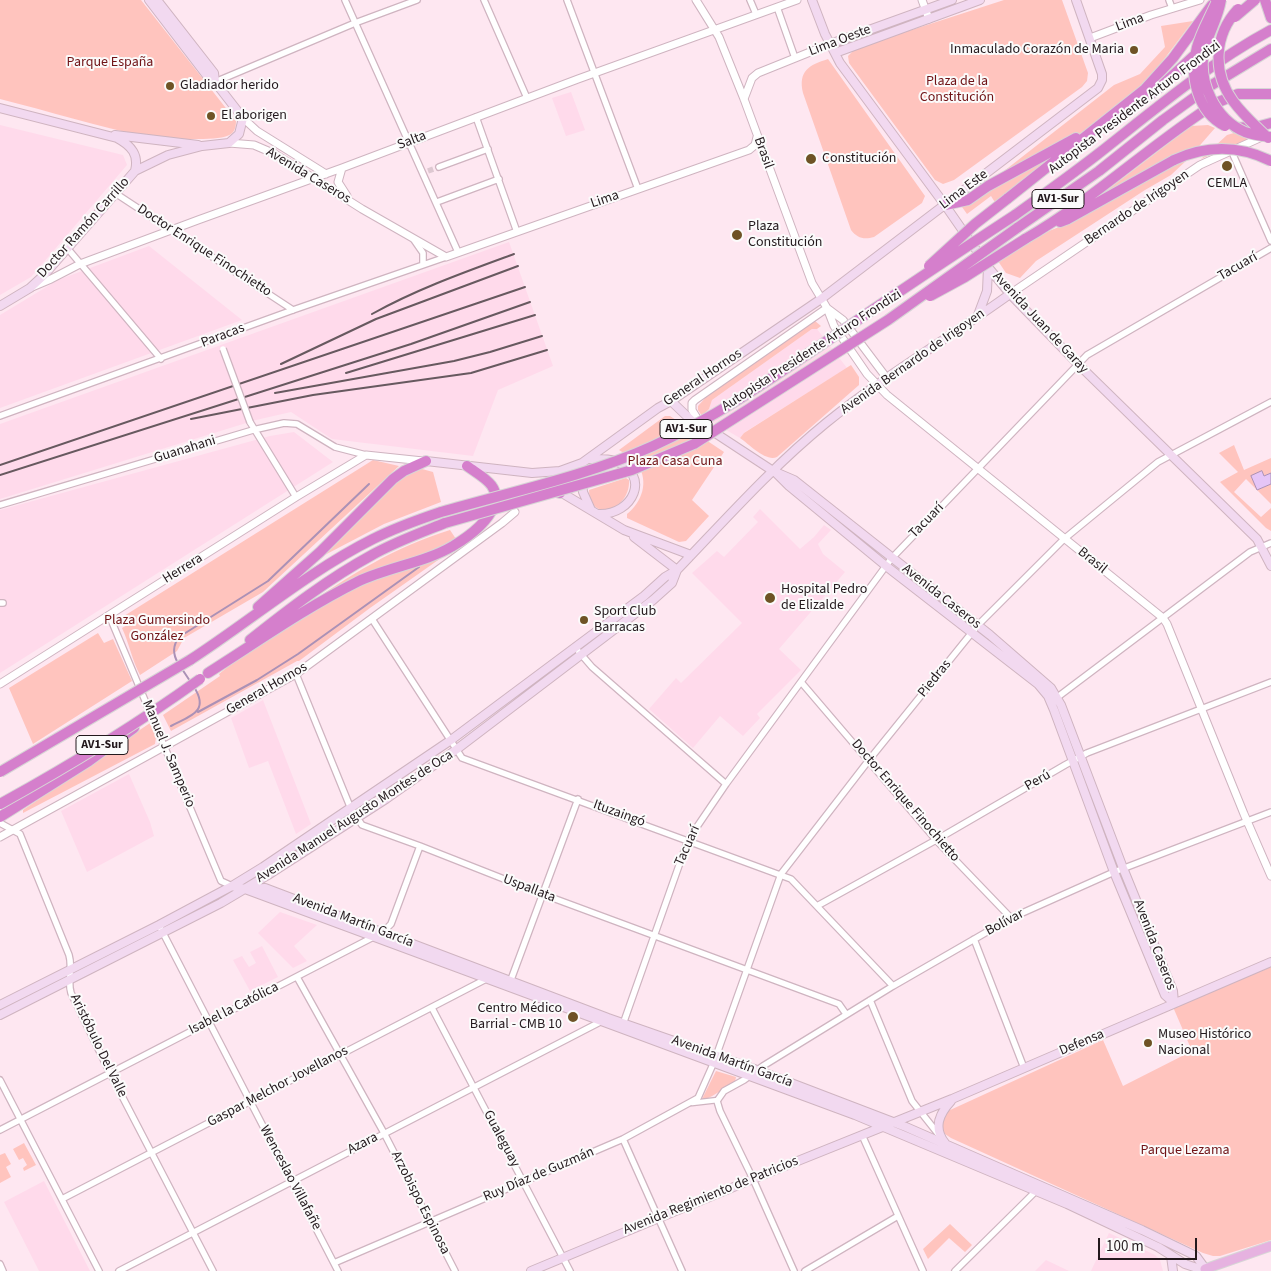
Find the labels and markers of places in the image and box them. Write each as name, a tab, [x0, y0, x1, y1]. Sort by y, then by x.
place label: Inmaculado Corazón de Maria	[950, 42, 1124, 58]
marker: Inmaculado Corazón de Maria	[1128, 44, 1140, 56]
place label: Gladiador herido	[180, 78, 279, 94]
marker: Gladiador herido	[164, 80, 176, 92]
place label: El aborigen	[221, 108, 287, 124]
marker: El aborigen	[205, 110, 217, 122]
place label: Constitución	[822, 151, 896, 167]
marker: Constitución	[804, 152, 818, 166]
marker: CEMLA	[1220, 159, 1234, 173]
place label: CEMLA	[1207, 176, 1247, 192]
place label: Plaza Constitución	[748, 219, 822, 252]
marker: Plaza Constitución	[730, 228, 744, 242]
place label: Hospital Pedro de Elizalde	[781, 582, 867, 614]
marker: Hospital Pedro de Elizalde	[763, 591, 777, 605]
place label: Sport Club Barracas	[594, 604, 656, 636]
marker: Sport Club Barracas	[578, 614, 590, 626]
place label: Centro Médico Barrial - CMB 10	[470, 1001, 562, 1034]
marker: Centro Médico Barrial - CMB 10	[566, 1010, 580, 1024]
place label: Museo Histórico Nacional	[1158, 1027, 1251, 1060]
marker: Museo Histórico Nacional	[1142, 1037, 1154, 1049]

